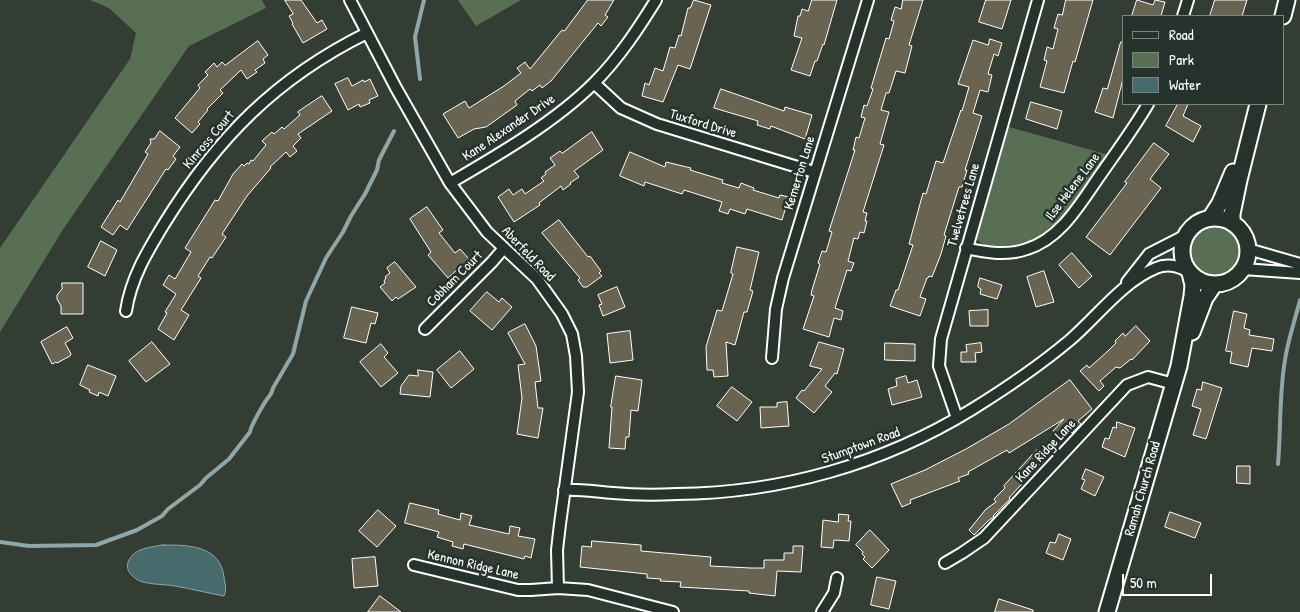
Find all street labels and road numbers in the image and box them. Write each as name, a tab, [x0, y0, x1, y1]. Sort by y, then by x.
street label: Kane Alexander Drive	[459, 91, 559, 165]
street label: Tuxford Drive	[667, 106, 739, 142]
street label: Kinross Court	[180, 107, 238, 173]
street label: Kemerton Lane	[781, 134, 819, 212]
street label: Ilse Helene Lane	[1042, 150, 1104, 224]
street label: Twelvetrees Lane	[944, 161, 984, 249]
street label: Aberfeld Road	[498, 223, 558, 285]
street label: Cobham Court	[423, 247, 487, 311]
street label: Kane Ridge Lane	[1012, 416, 1080, 486]
street label: Stumptown Road	[820, 424, 902, 468]
street label: Ramah Church Road	[1121, 440, 1165, 538]
street label: Kennon Ridge Lane	[426, 546, 520, 584]

